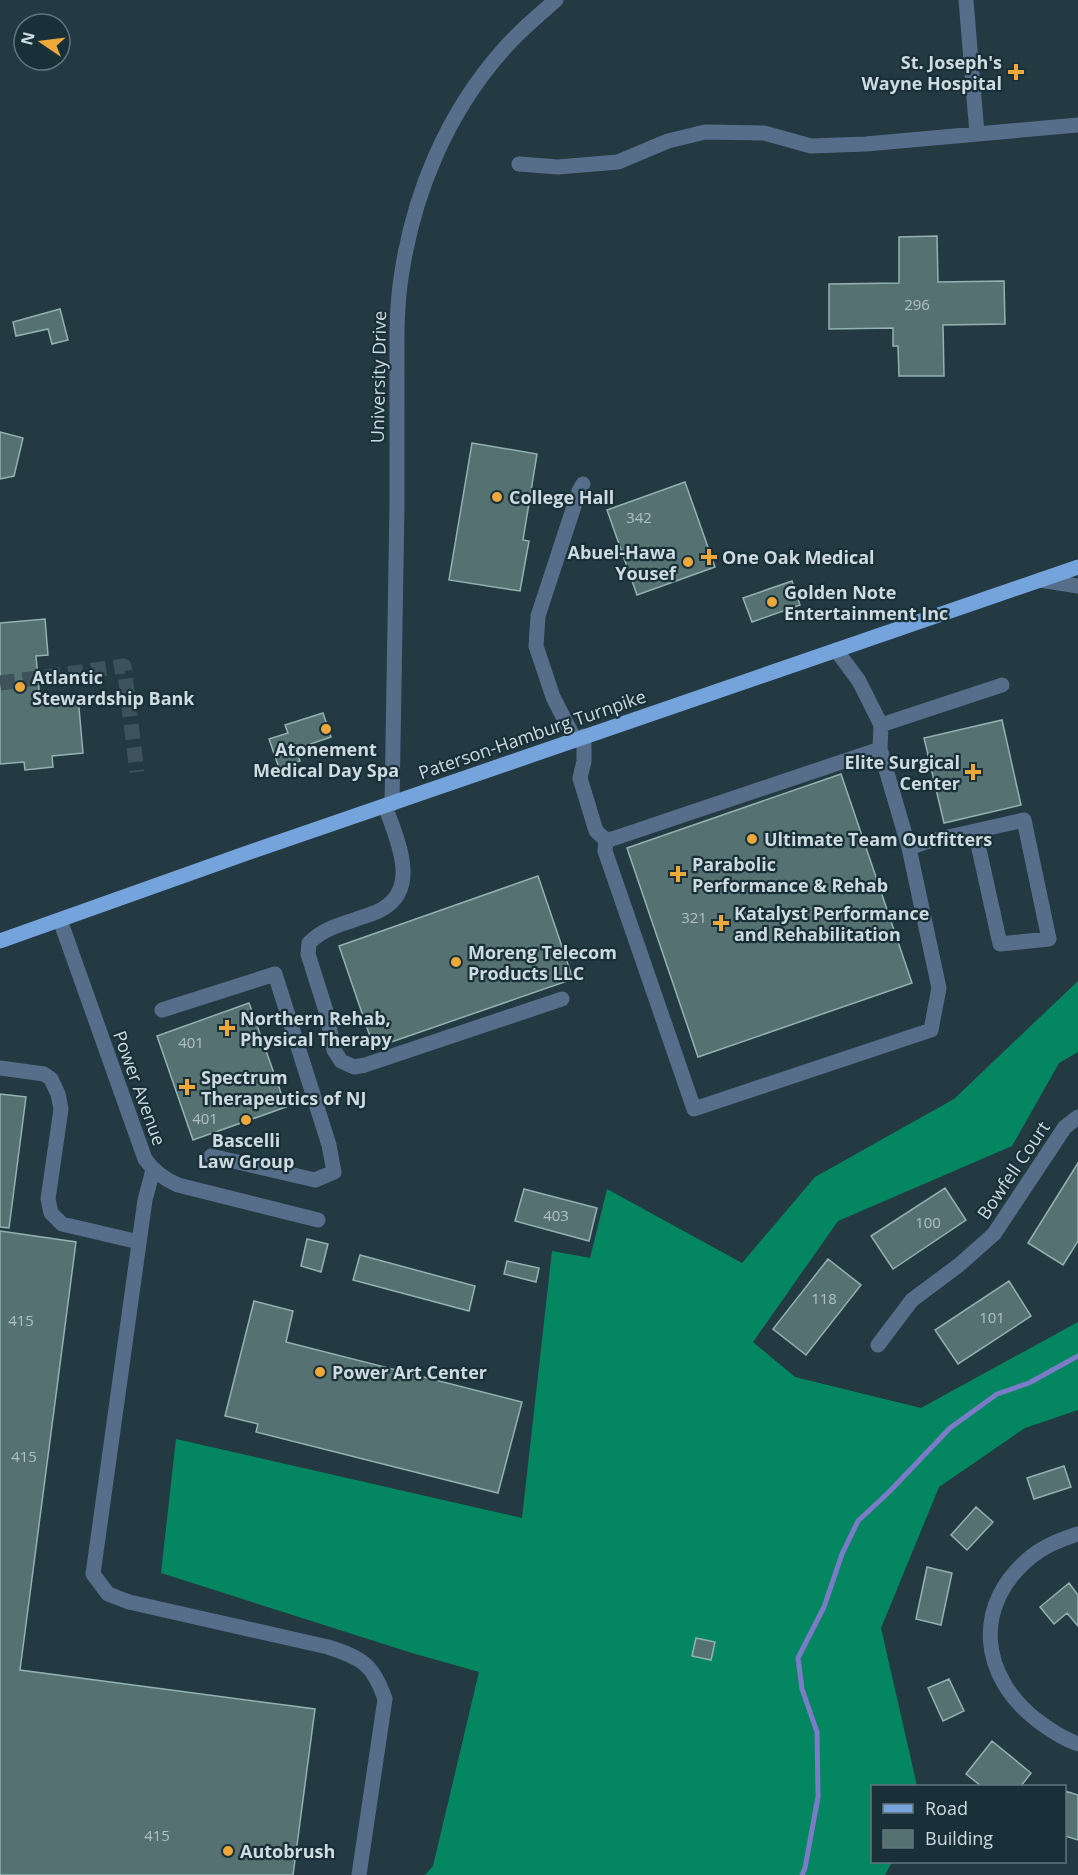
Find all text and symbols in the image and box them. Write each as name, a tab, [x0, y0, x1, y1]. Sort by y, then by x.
north arrow	[12, 12, 72, 72]
text: N	[15, 29, 40, 47]
place label: St. Joseph's Wayne Hospital	[861, 50, 1002, 95]
marker: St. Joseph's Wayne Hospital	[1007, 63, 1025, 81]
house number: 296	[904, 294, 930, 314]
street label: University Drive	[365, 311, 391, 443]
place label: College Hall	[509, 485, 614, 509]
marker: College Hall	[490, 490, 504, 504]
house number: 342	[626, 507, 652, 527]
place label: Abuel-Hawa Yousef	[568, 540, 677, 585]
place label: One Oak Medical	[722, 545, 875, 569]
marker: One Oak Medical	[700, 548, 718, 566]
marker: Abuel-Hawa Yousef	[681, 555, 695, 569]
place label: Golden Note Entertainment Inc	[784, 580, 948, 625]
marker: Golden Note Entertainment Inc	[765, 595, 779, 609]
place label: Atlantic Stewardship Bank	[32, 665, 195, 710]
marker: Atlantic Stewardship Bank	[13, 680, 27, 694]
street label: Paterson-Hamburg Turnpike	[415, 684, 649, 784]
marker: Atonement Medical Day Spa	[319, 722, 333, 736]
place label: Atonement Medical Day Spa	[253, 737, 399, 782]
place label: Elite Surgical Center	[845, 750, 960, 795]
marker: Elite Surgical Center	[964, 763, 982, 781]
place label: Ultimate Team Outfitters	[764, 827, 992, 851]
marker: Ultimate Team Outfitters	[745, 832, 759, 846]
place label: Parabolic Performance & Rehab	[692, 852, 888, 897]
marker: Parabolic Performance & Rehab	[669, 865, 687, 883]
place label: Katalyst Performance and Rehabilitation	[734, 901, 929, 946]
house number: 321	[681, 907, 707, 927]
marker: Katalyst Performance and Rehabilitation	[712, 914, 730, 932]
place label: Moreng Telecom Products LLC	[468, 940, 617, 985]
marker: Moreng Telecom Products LLC	[449, 955, 463, 969]
place label: Northern Rehab, Physical Therapy	[240, 1006, 392, 1051]
marker: Northern Rehab, Physical Therapy	[218, 1019, 236, 1037]
street label: Power Avenue	[108, 1027, 172, 1149]
house number: 401	[178, 1032, 204, 1052]
place label: Spectrum Therapeutics of NJ	[201, 1065, 366, 1110]
marker: Spectrum Therapeutics of NJ	[178, 1078, 196, 1096]
house number: 401	[192, 1108, 218, 1128]
marker: Bascelli Law Group	[239, 1113, 253, 1127]
street label: Bowfell Court	[971, 1116, 1055, 1224]
place label: Bascelli Law Group	[198, 1128, 294, 1173]
house number: 403	[543, 1205, 569, 1225]
house number: 100	[915, 1212, 941, 1232]
house number: 118	[811, 1288, 837, 1308]
house number: 101	[979, 1307, 1005, 1327]
house number: 415	[8, 1310, 34, 1330]
place label: Power Art Center	[332, 1360, 487, 1384]
marker: Power Art Center	[313, 1365, 327, 1379]
house number: 415	[11, 1446, 37, 1466]
legend	[871, 1785, 1066, 1863]
text: Road	[925, 1796, 968, 1820]
house number: 415	[144, 1825, 170, 1845]
text: Building	[925, 1826, 993, 1850]
place label: Autobrush	[240, 1839, 335, 1863]
marker: Autobrush	[221, 1844, 235, 1858]

